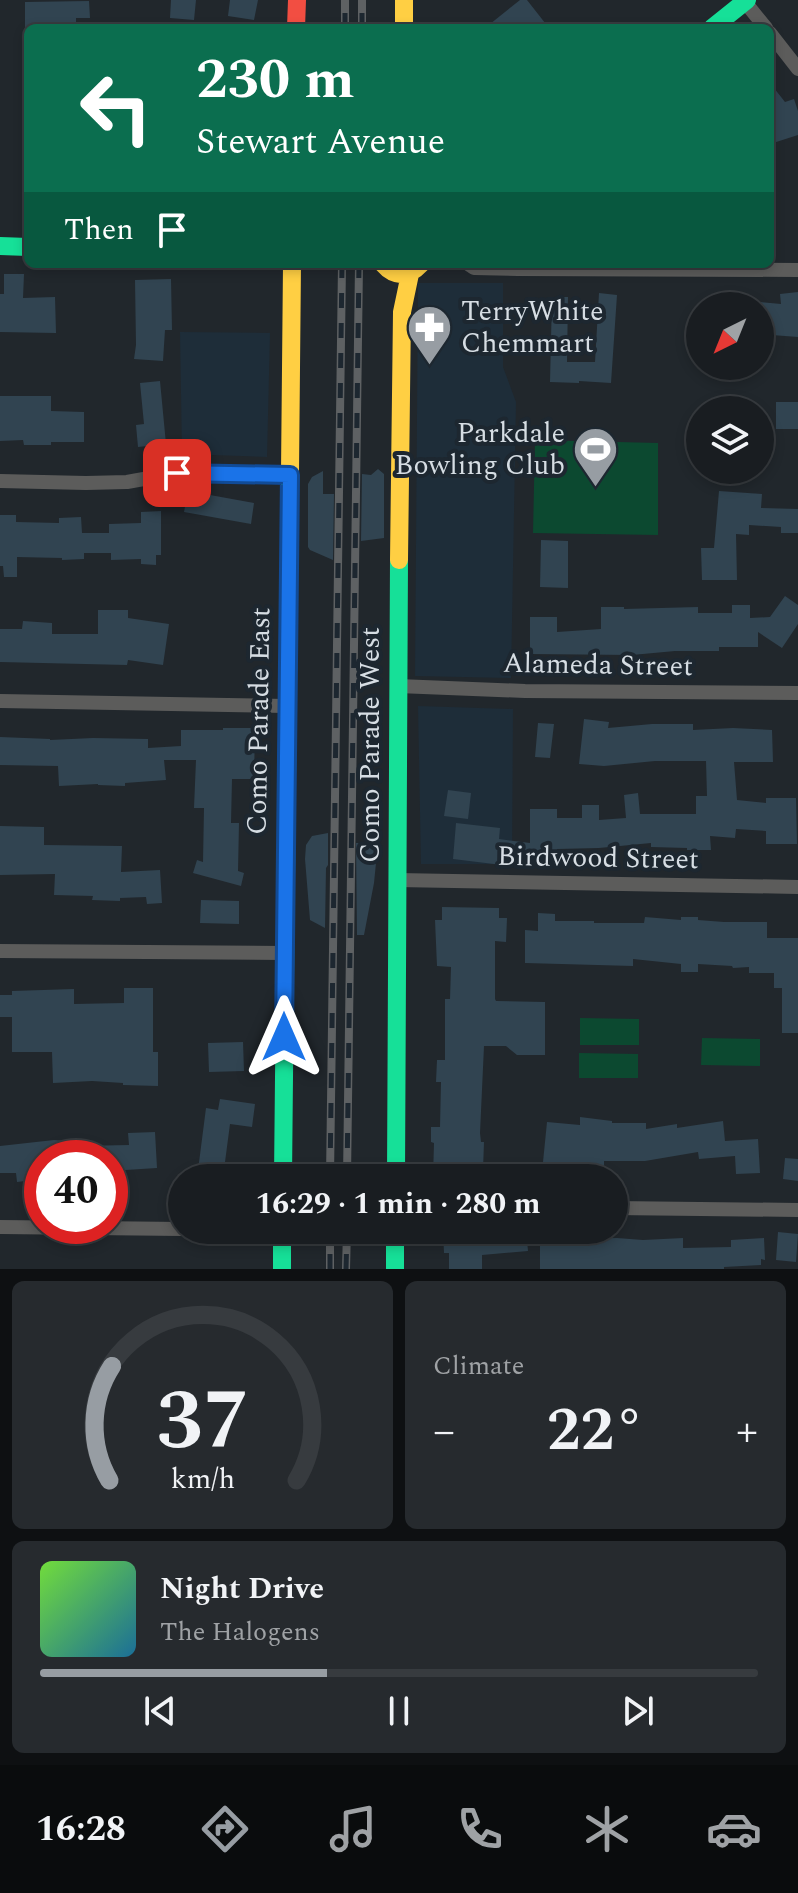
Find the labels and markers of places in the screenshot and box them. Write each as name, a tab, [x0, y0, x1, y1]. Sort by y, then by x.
place label: TerryWhite Chemmart	[461, 290, 604, 365]
pharmacy icon: TerryWhite Chemmart	[406, 303, 454, 366]
place label: Parkdale Bowling Club	[395, 412, 565, 487]
sports icon: Parkdale Bowling Club	[572, 425, 620, 488]
pin	[143, 439, 211, 507]

